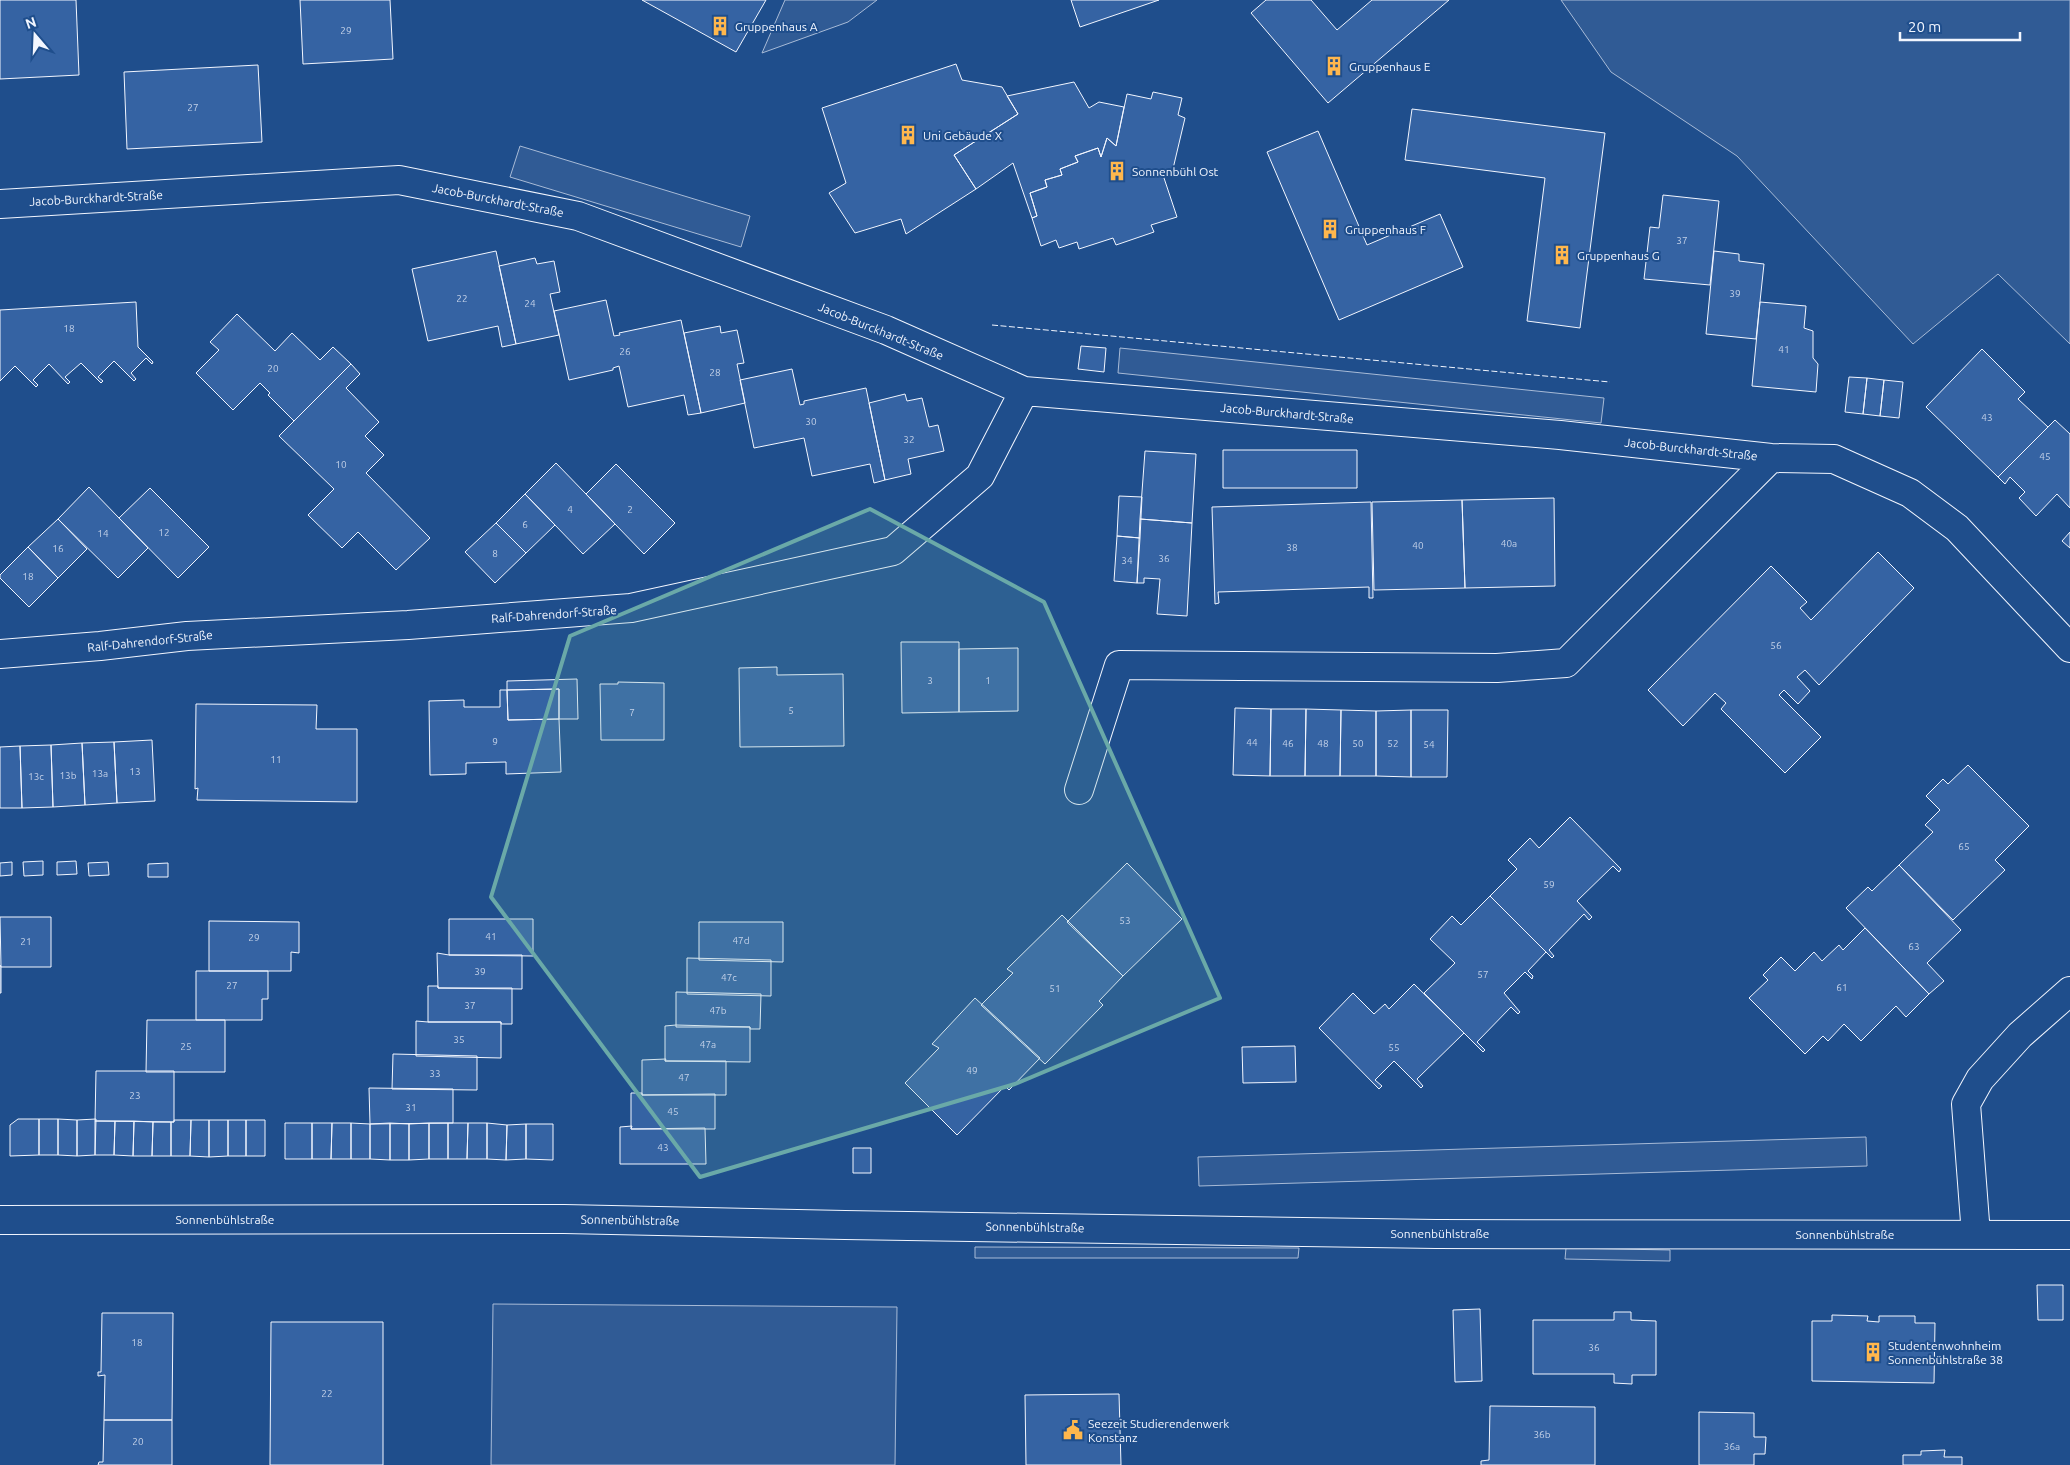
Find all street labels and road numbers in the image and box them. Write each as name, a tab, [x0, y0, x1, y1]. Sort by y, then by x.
street label: Jacob-Burckhardt-Straße	[431, 181, 565, 219]
street label: Jacob-Burckhardt-Straße	[29, 188, 163, 208]
street label: Jacob-Burckhardt-Straße	[817, 300, 945, 362]
street label: Jacob-Burckhardt-Straße	[1220, 401, 1354, 425]
street label: Jacob-Burckhardt-Straße	[1624, 436, 1758, 462]
street label: Ralf-Dahrendorf-Straße	[491, 603, 617, 625]
street label: Ralf-Dahrendorf-Straße	[87, 628, 213, 654]
street label: Sonnenbühlstraße	[176, 1213, 274, 1226]
street label: Sonnenbühlstraße	[580, 1213, 680, 1227]
street label: Sonnenbühlstraße	[985, 1220, 1085, 1234]
street label: Sonnenbühlstraße	[1391, 1227, 1489, 1240]
street label: Sonnenbühlstraße	[1796, 1228, 1894, 1241]

